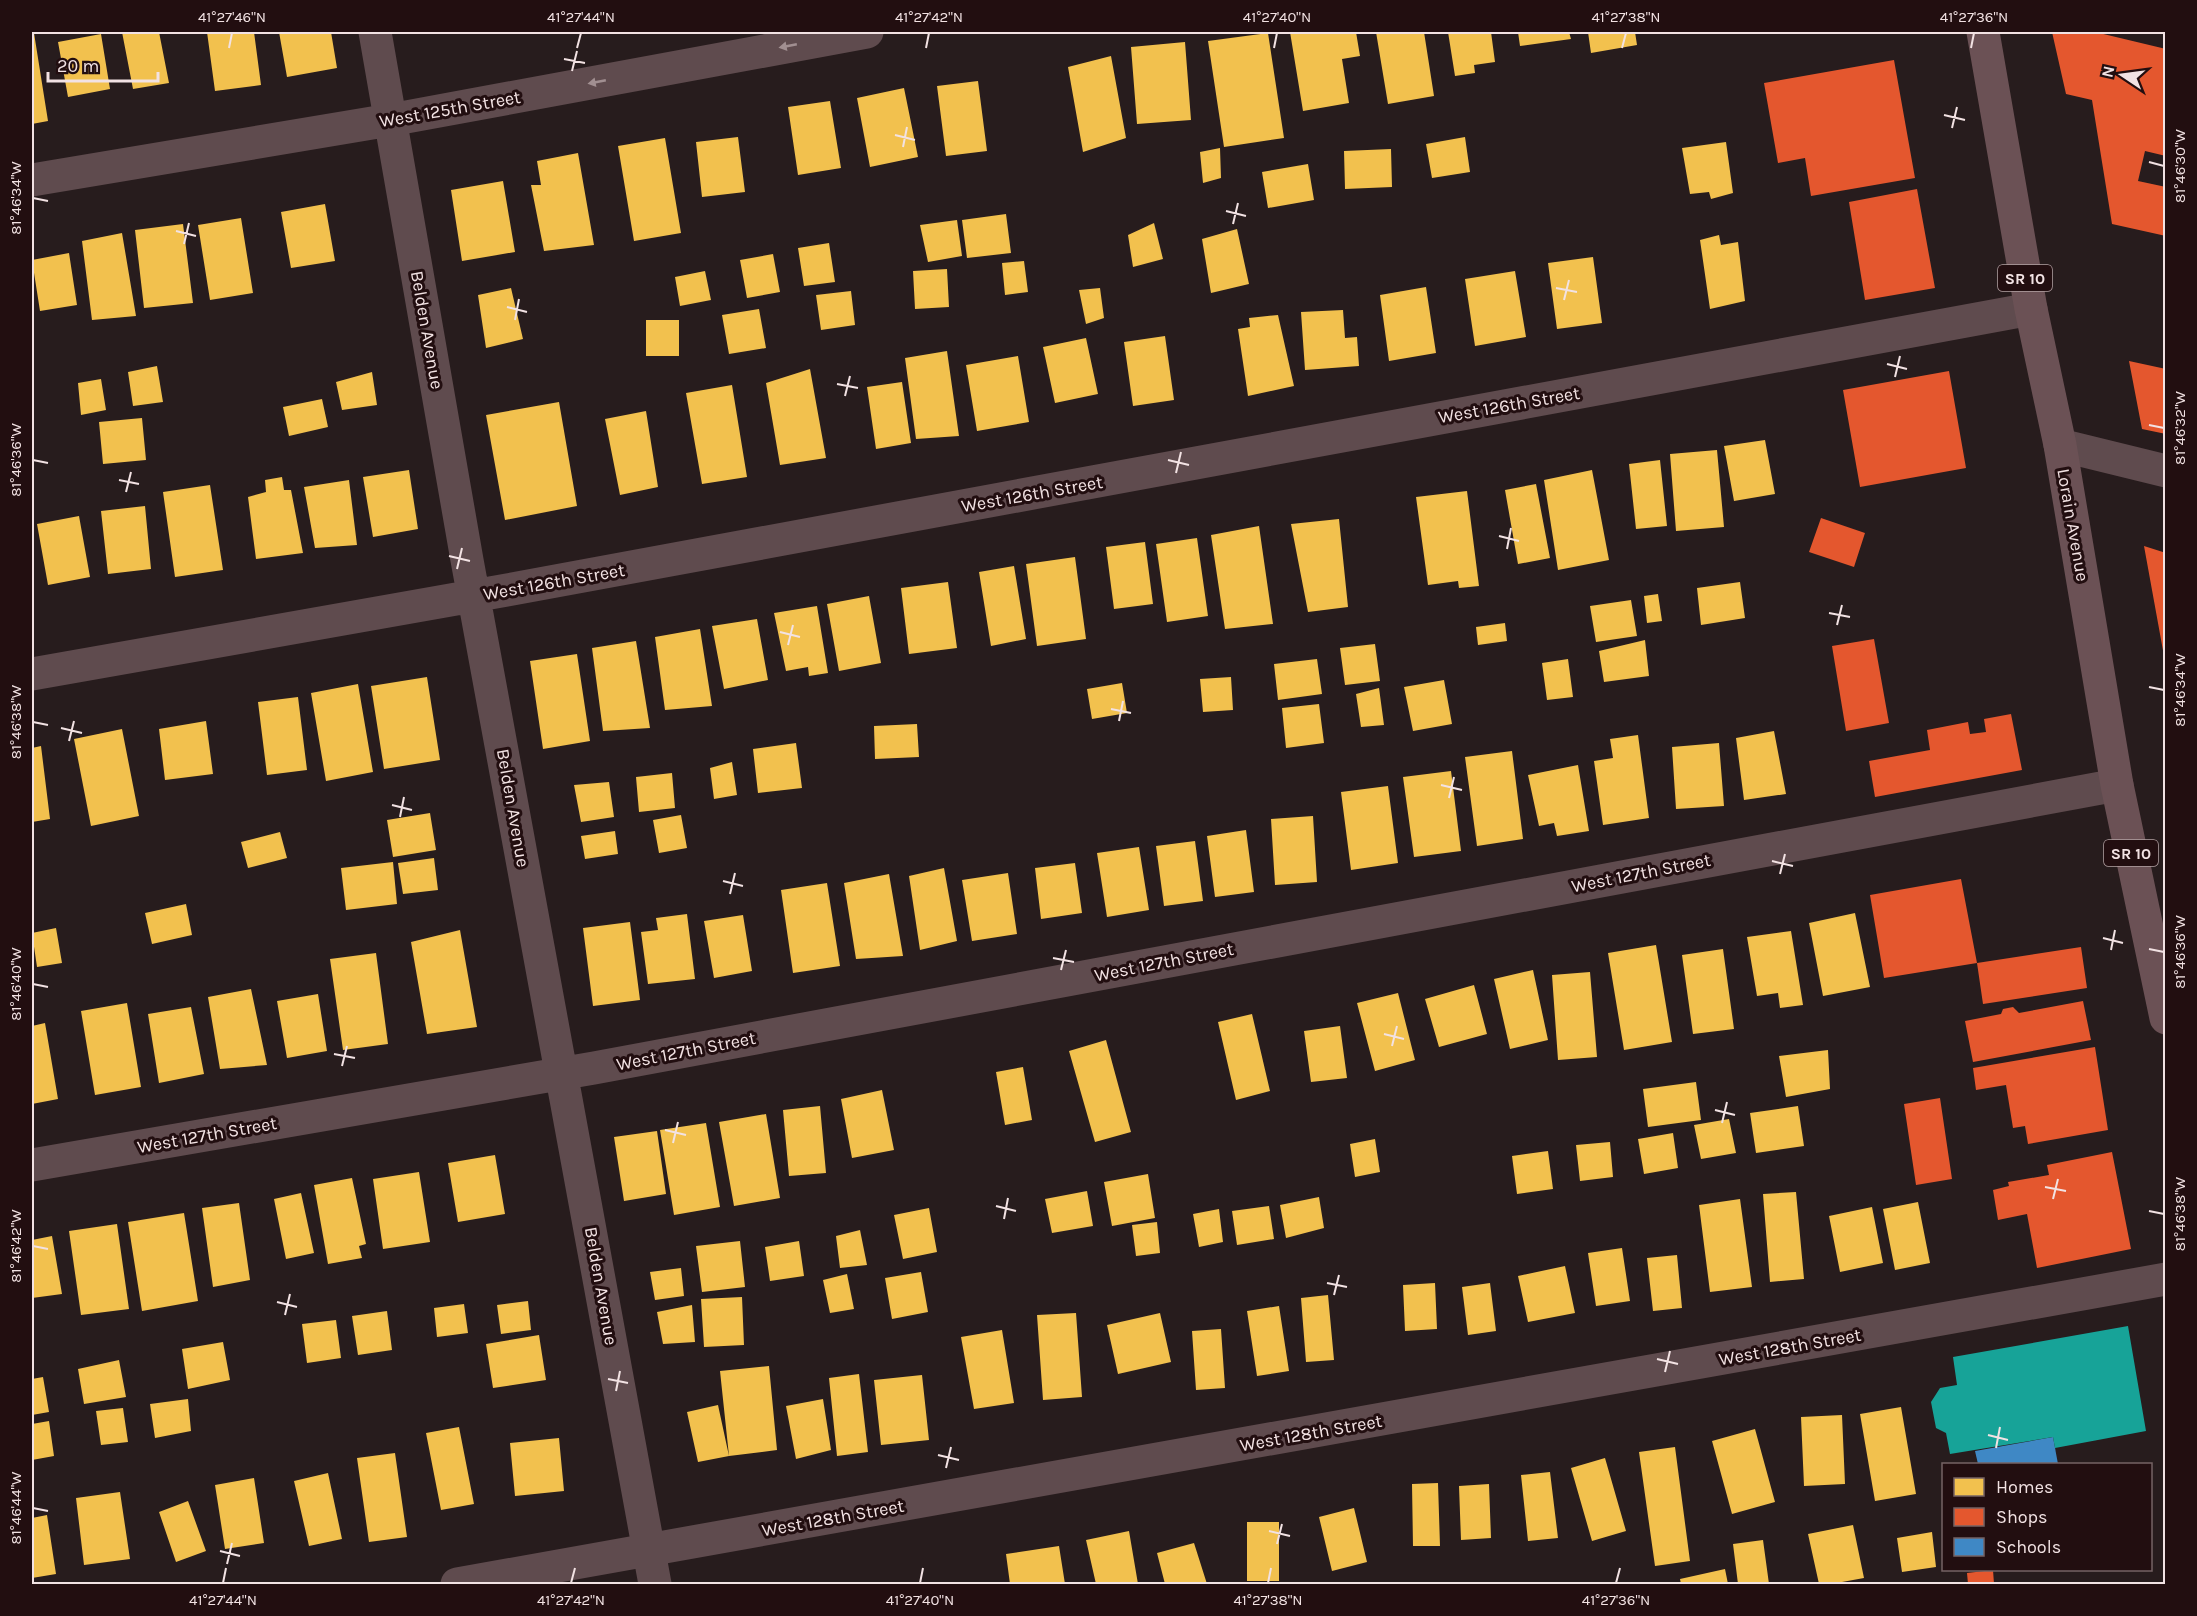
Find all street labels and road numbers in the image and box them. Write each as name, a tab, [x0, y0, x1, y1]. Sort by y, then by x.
street label: West 125th Street	[378, 86, 523, 132]
road number: SR 10	[1998, 265, 2052, 291]
street label: Belden Avenue	[406, 269, 448, 391]
street label: West 126th Street	[1437, 382, 1582, 428]
street label: Lorain Avenue	[2052, 467, 2094, 583]
street label: West 126th Street	[960, 471, 1105, 517]
street label: West 126th Street	[482, 559, 627, 605]
street label: Belden Avenue	[492, 747, 534, 869]
road number: SR 10	[2104, 840, 2158, 866]
street label: West 127th Street	[1569, 849, 1713, 897]
street label: West 127th Street	[1092, 938, 1236, 986]
street label: West 127th Street	[614, 1027, 758, 1075]
street label: West 127th Street	[135, 1112, 279, 1158]
street label: Belden Avenue	[580, 1225, 622, 1347]
street label: West 128th Street	[1717, 1324, 1863, 1370]
street label: West 128th Street	[1238, 1410, 1384, 1456]
street label: West 128th Street	[760, 1495, 906, 1541]

